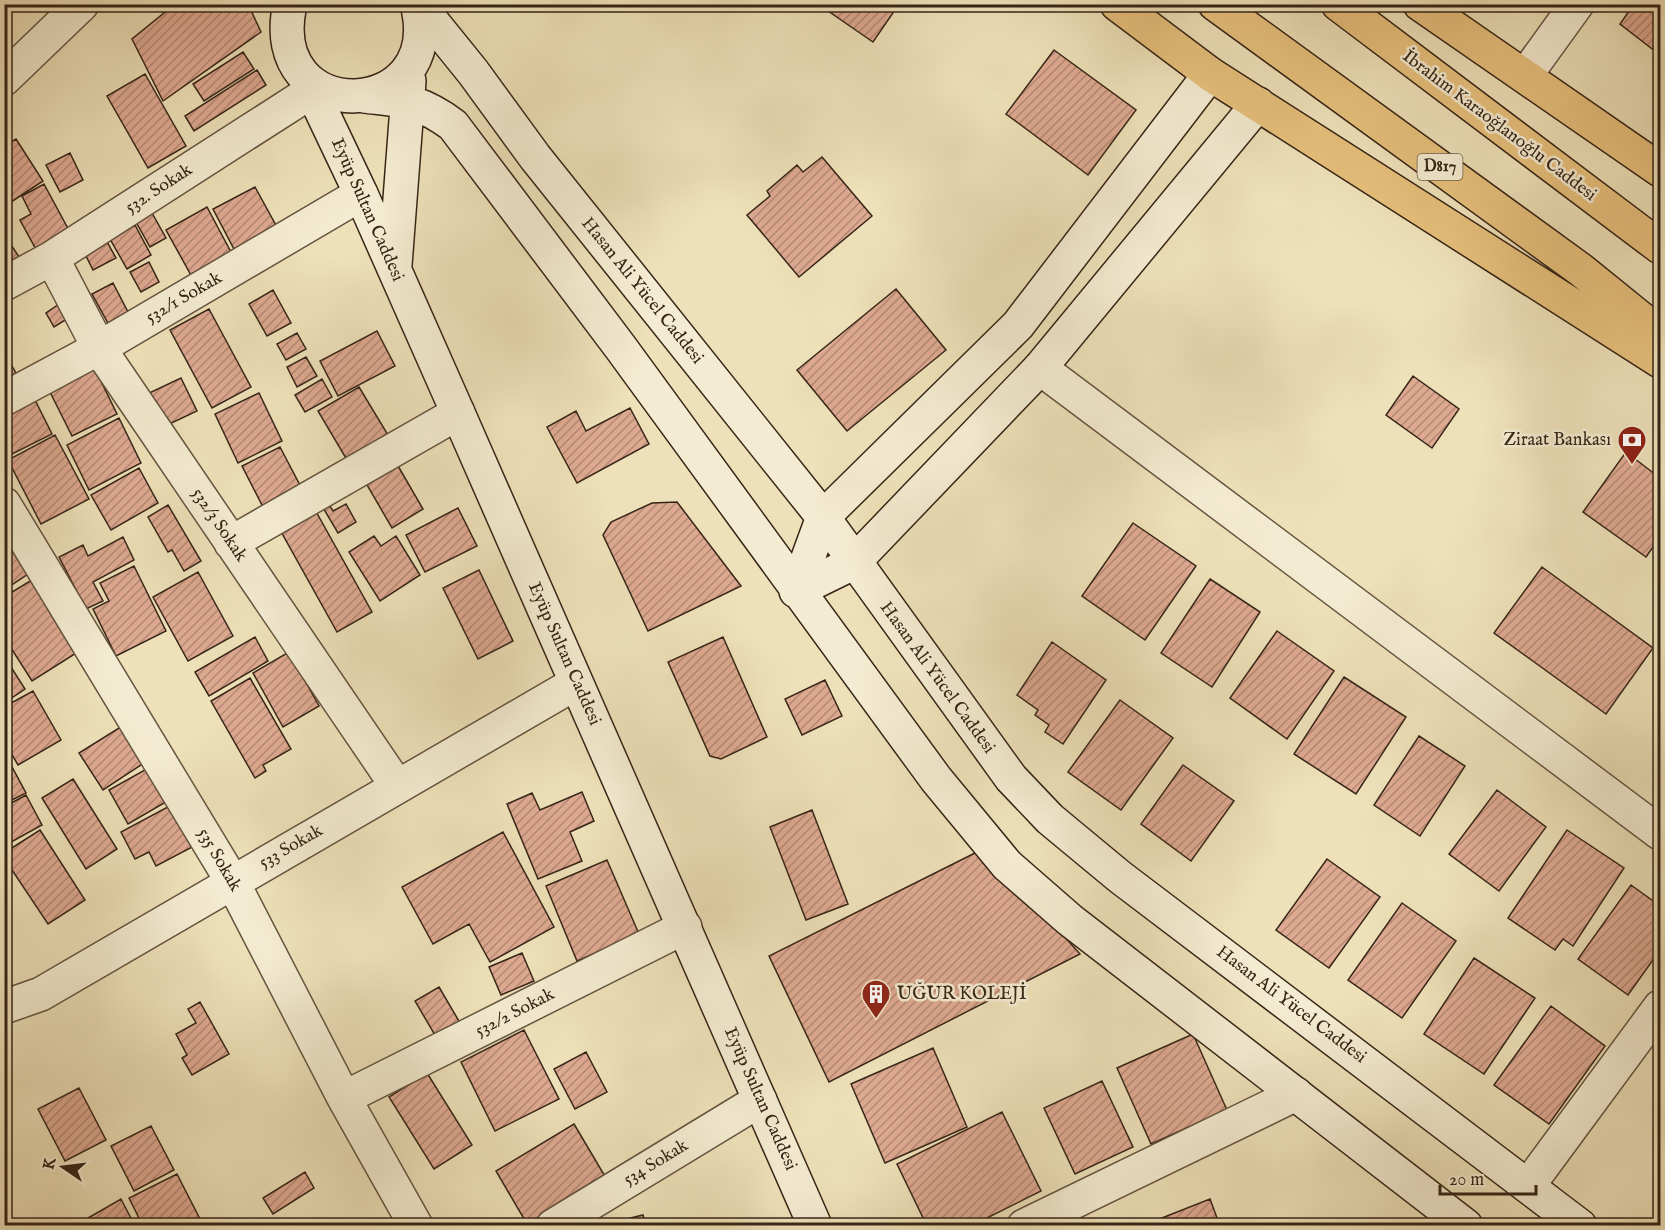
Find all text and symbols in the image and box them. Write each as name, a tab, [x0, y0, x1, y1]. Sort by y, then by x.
street label: İbrahim Karaoğlanoğlu Caddesi	[1397, 44, 1602, 207]
street label: Eyüp Sultan Caddesi	[325, 135, 409, 285]
road number: D817	[1418, 154, 1462, 180]
street label: 532. Sokak	[121, 159, 197, 219]
street label: Hasan Ali Yücel Caddesi	[576, 213, 708, 369]
street label: 532/1 Sokak	[142, 267, 227, 329]
bank icon: Ziraat Bankası	[1616, 424, 1648, 466]
place label: Ziraat Bankası	[1503, 429, 1611, 452]
street label: 532/3 Sokak	[186, 484, 252, 567]
street label: Eyüp Sultan Caddesi	[522, 579, 606, 729]
street label: Hasan Ali Yücel Caddesi	[874, 597, 1000, 759]
street label: 533 Sokak	[255, 819, 327, 874]
street label: 535 Sokak	[192, 824, 247, 896]
street label: Hasan Ali Yücel Caddesi	[1211, 941, 1371, 1069]
building icon: UĞUR KOLEJİ	[860, 978, 892, 1020]
place label: UĞUR KOLEJİ	[897, 981, 1027, 1006]
street label: 532/2 Sokak	[471, 983, 559, 1043]
street label: Eyüp Sultan Caddesi	[718, 1024, 802, 1174]
street label: 534 Sokak	[619, 1134, 693, 1191]
north arrow	[33, 1137, 93, 1197]
text: K	[39, 1154, 62, 1172]
scale bar	[1440, 1158, 1536, 1196]
text: 20 m	[1449, 1169, 1484, 1192]

